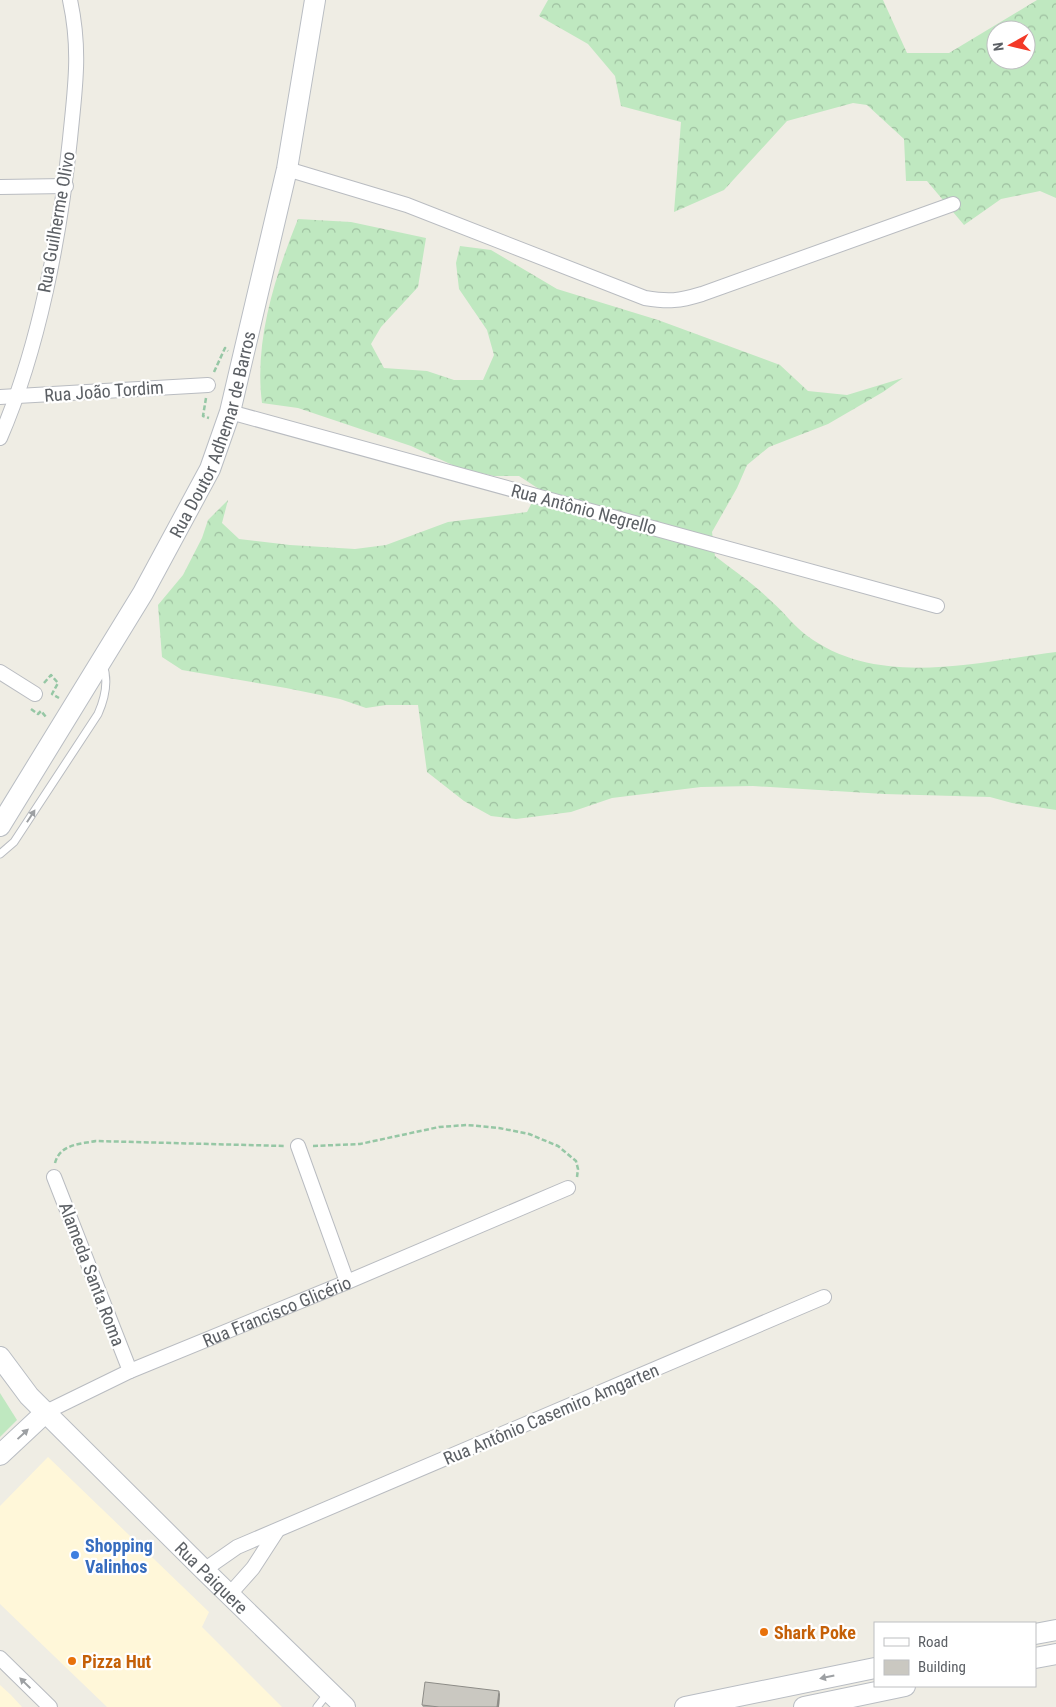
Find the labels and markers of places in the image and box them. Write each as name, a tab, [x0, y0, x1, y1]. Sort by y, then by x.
place label: Shopping Valinhos	[85, 1535, 153, 1577]
marker: Shopping Valinhos	[69, 1549, 81, 1561]
place label: Shark Poke	[774, 1622, 856, 1643]
marker: Shark Poke	[758, 1626, 770, 1638]
place label: Pizza Hut	[82, 1651, 152, 1672]
marker: Pizza Hut	[66, 1655, 78, 1667]

